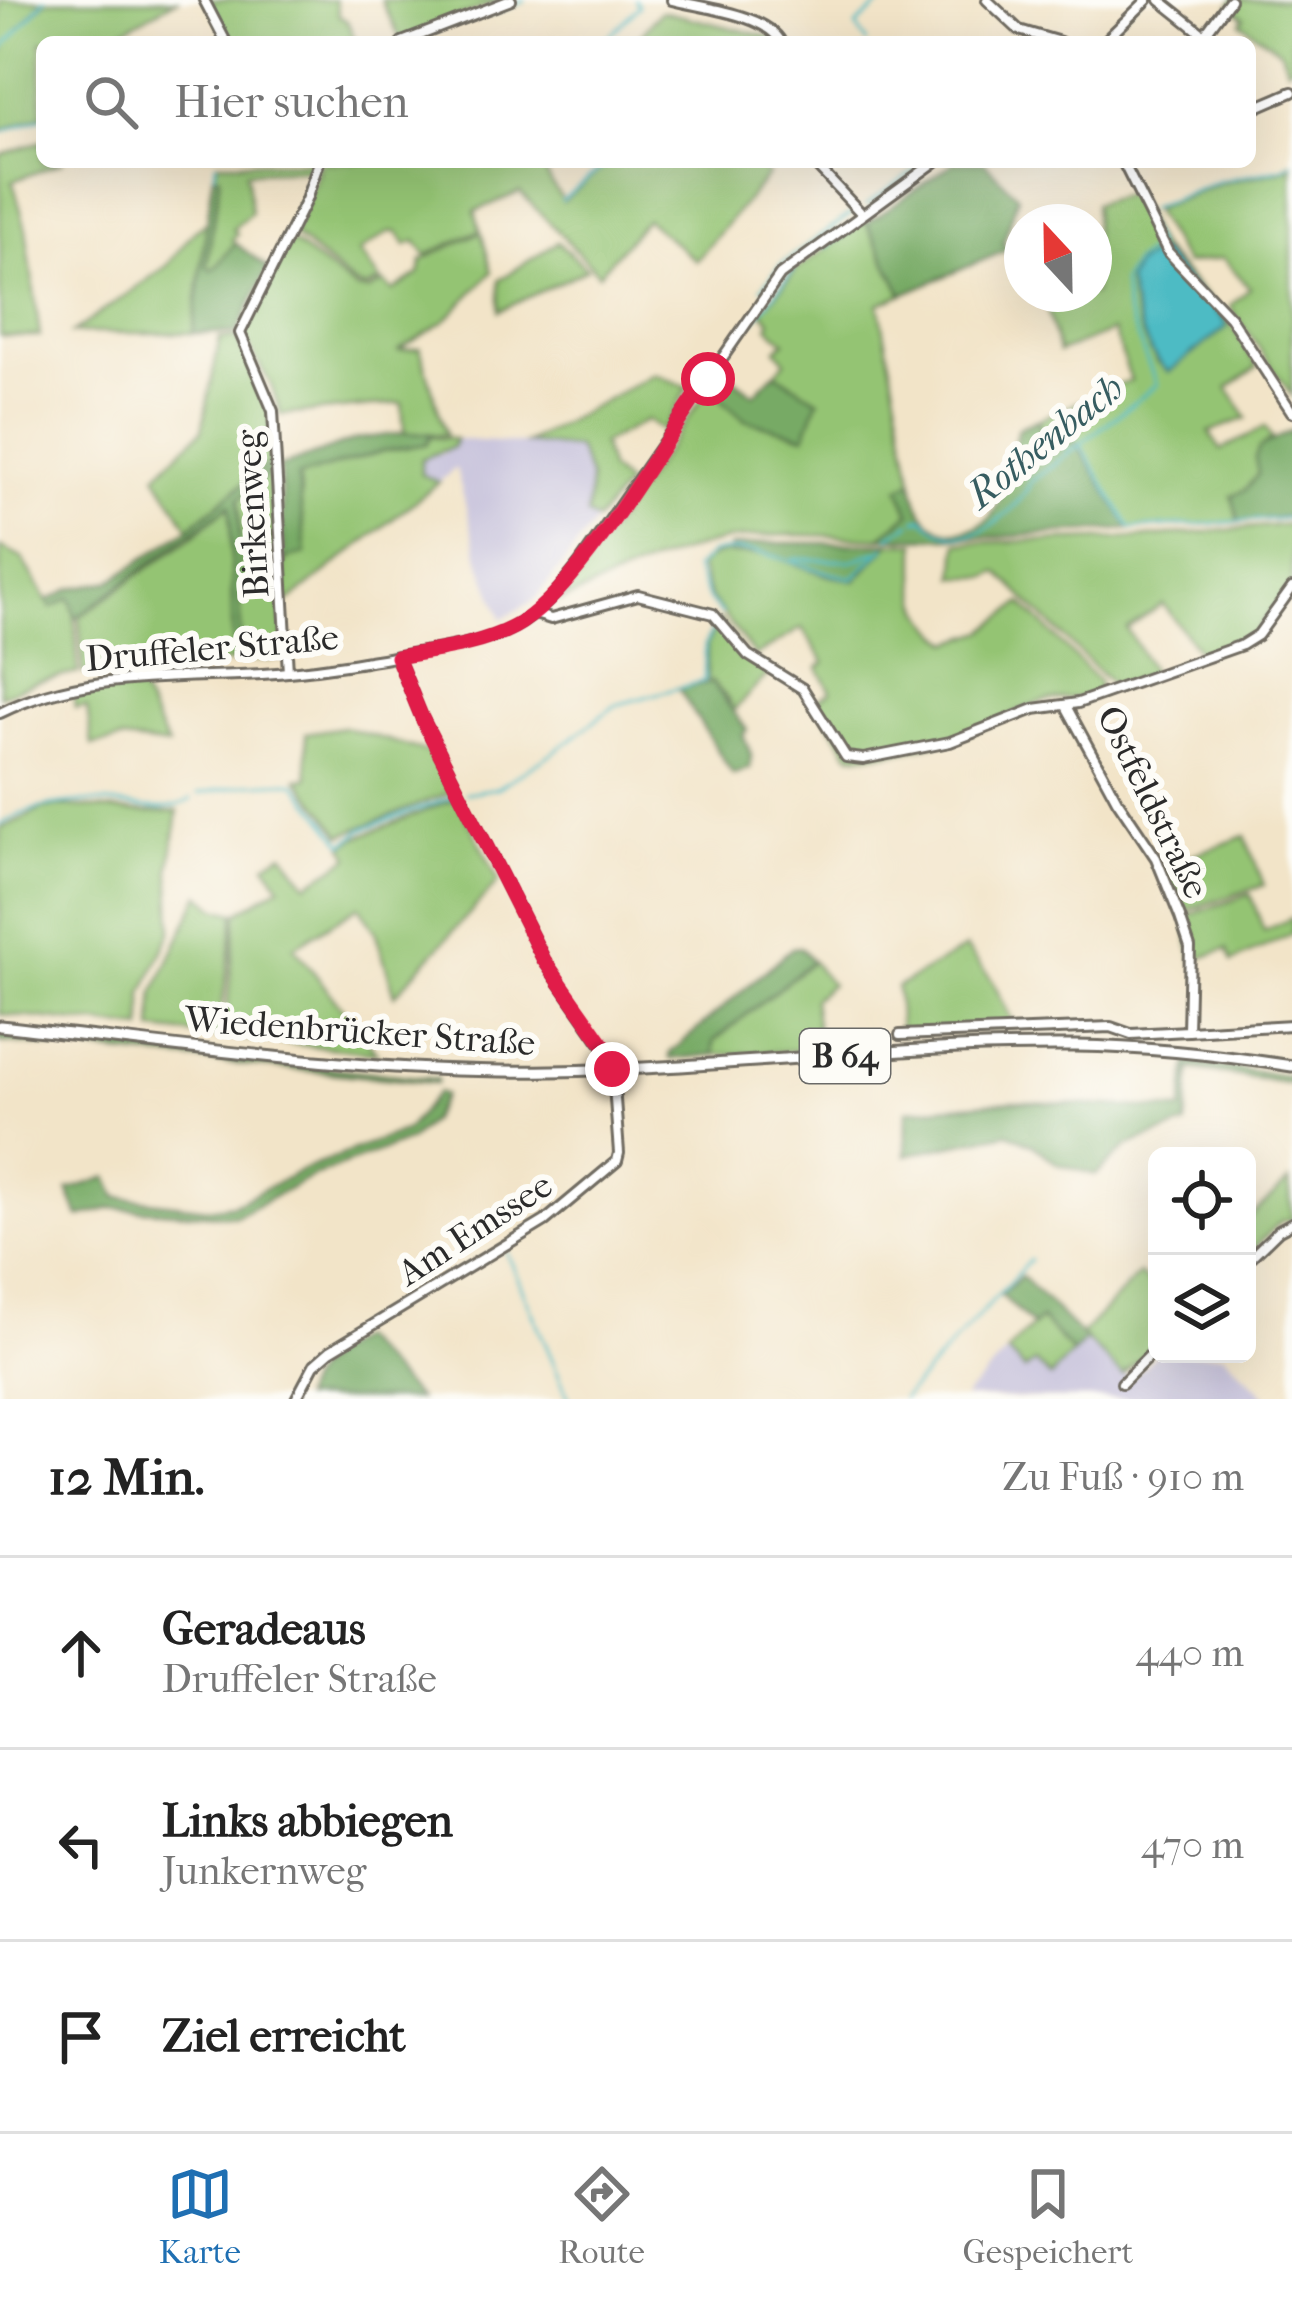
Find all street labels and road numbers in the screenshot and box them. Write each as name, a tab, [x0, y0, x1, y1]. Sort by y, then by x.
street label: Birkenweg	[227, 428, 277, 599]
street label: Druffeler Straße	[84, 616, 340, 680]
street label: Ostfeldstraße	[1088, 699, 1218, 905]
street label: Wiedenbrücker Straße	[182, 998, 537, 1064]
road number: B 64	[800, 1029, 890, 1083]
street label: Am Emssee	[388, 1164, 560, 1295]

